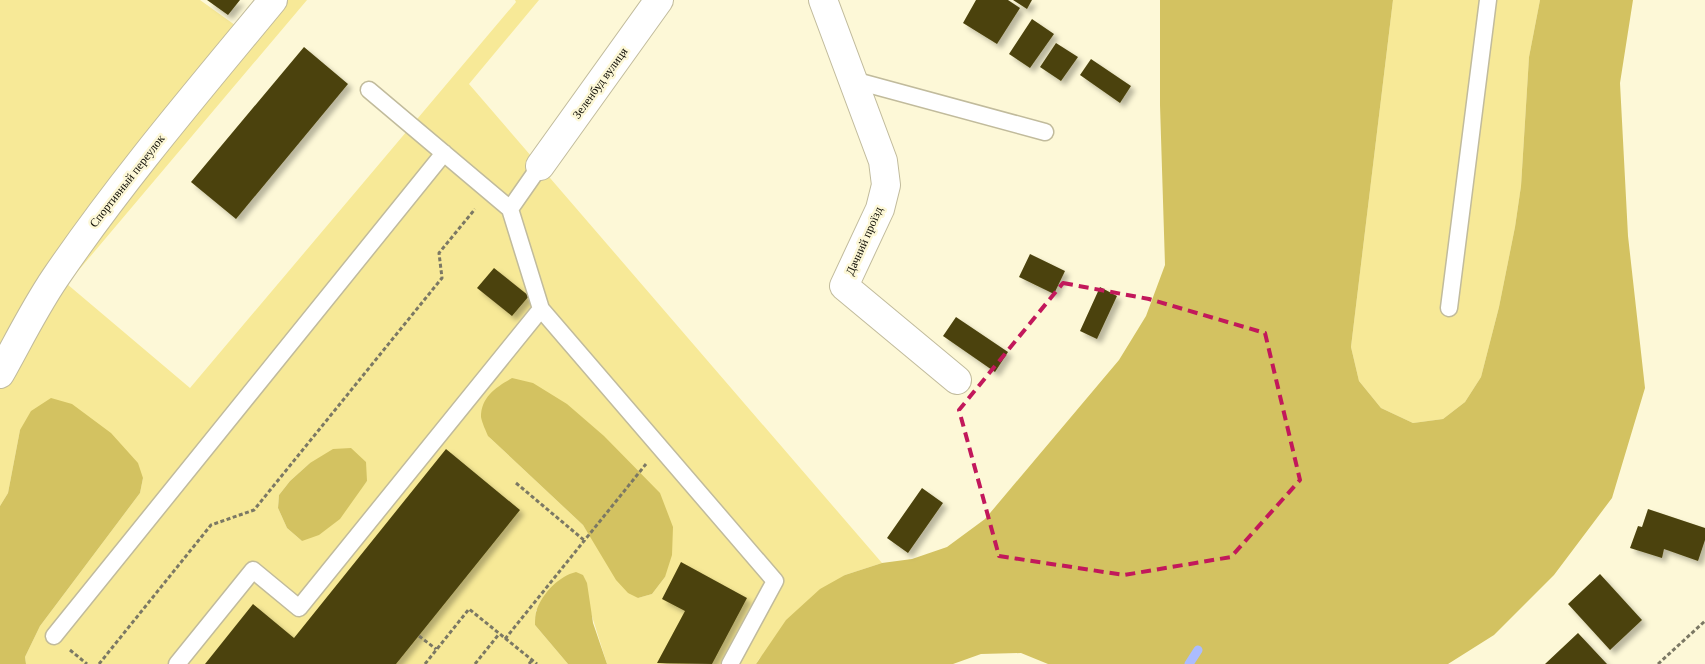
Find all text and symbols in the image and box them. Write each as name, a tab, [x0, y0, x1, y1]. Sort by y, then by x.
street label: Зеленбуд вулиця	[570, 44, 631, 121]
street label: Спортивный переулок	[87, 132, 168, 230]
street label: Дачний проїзд	[843, 204, 885, 278]

